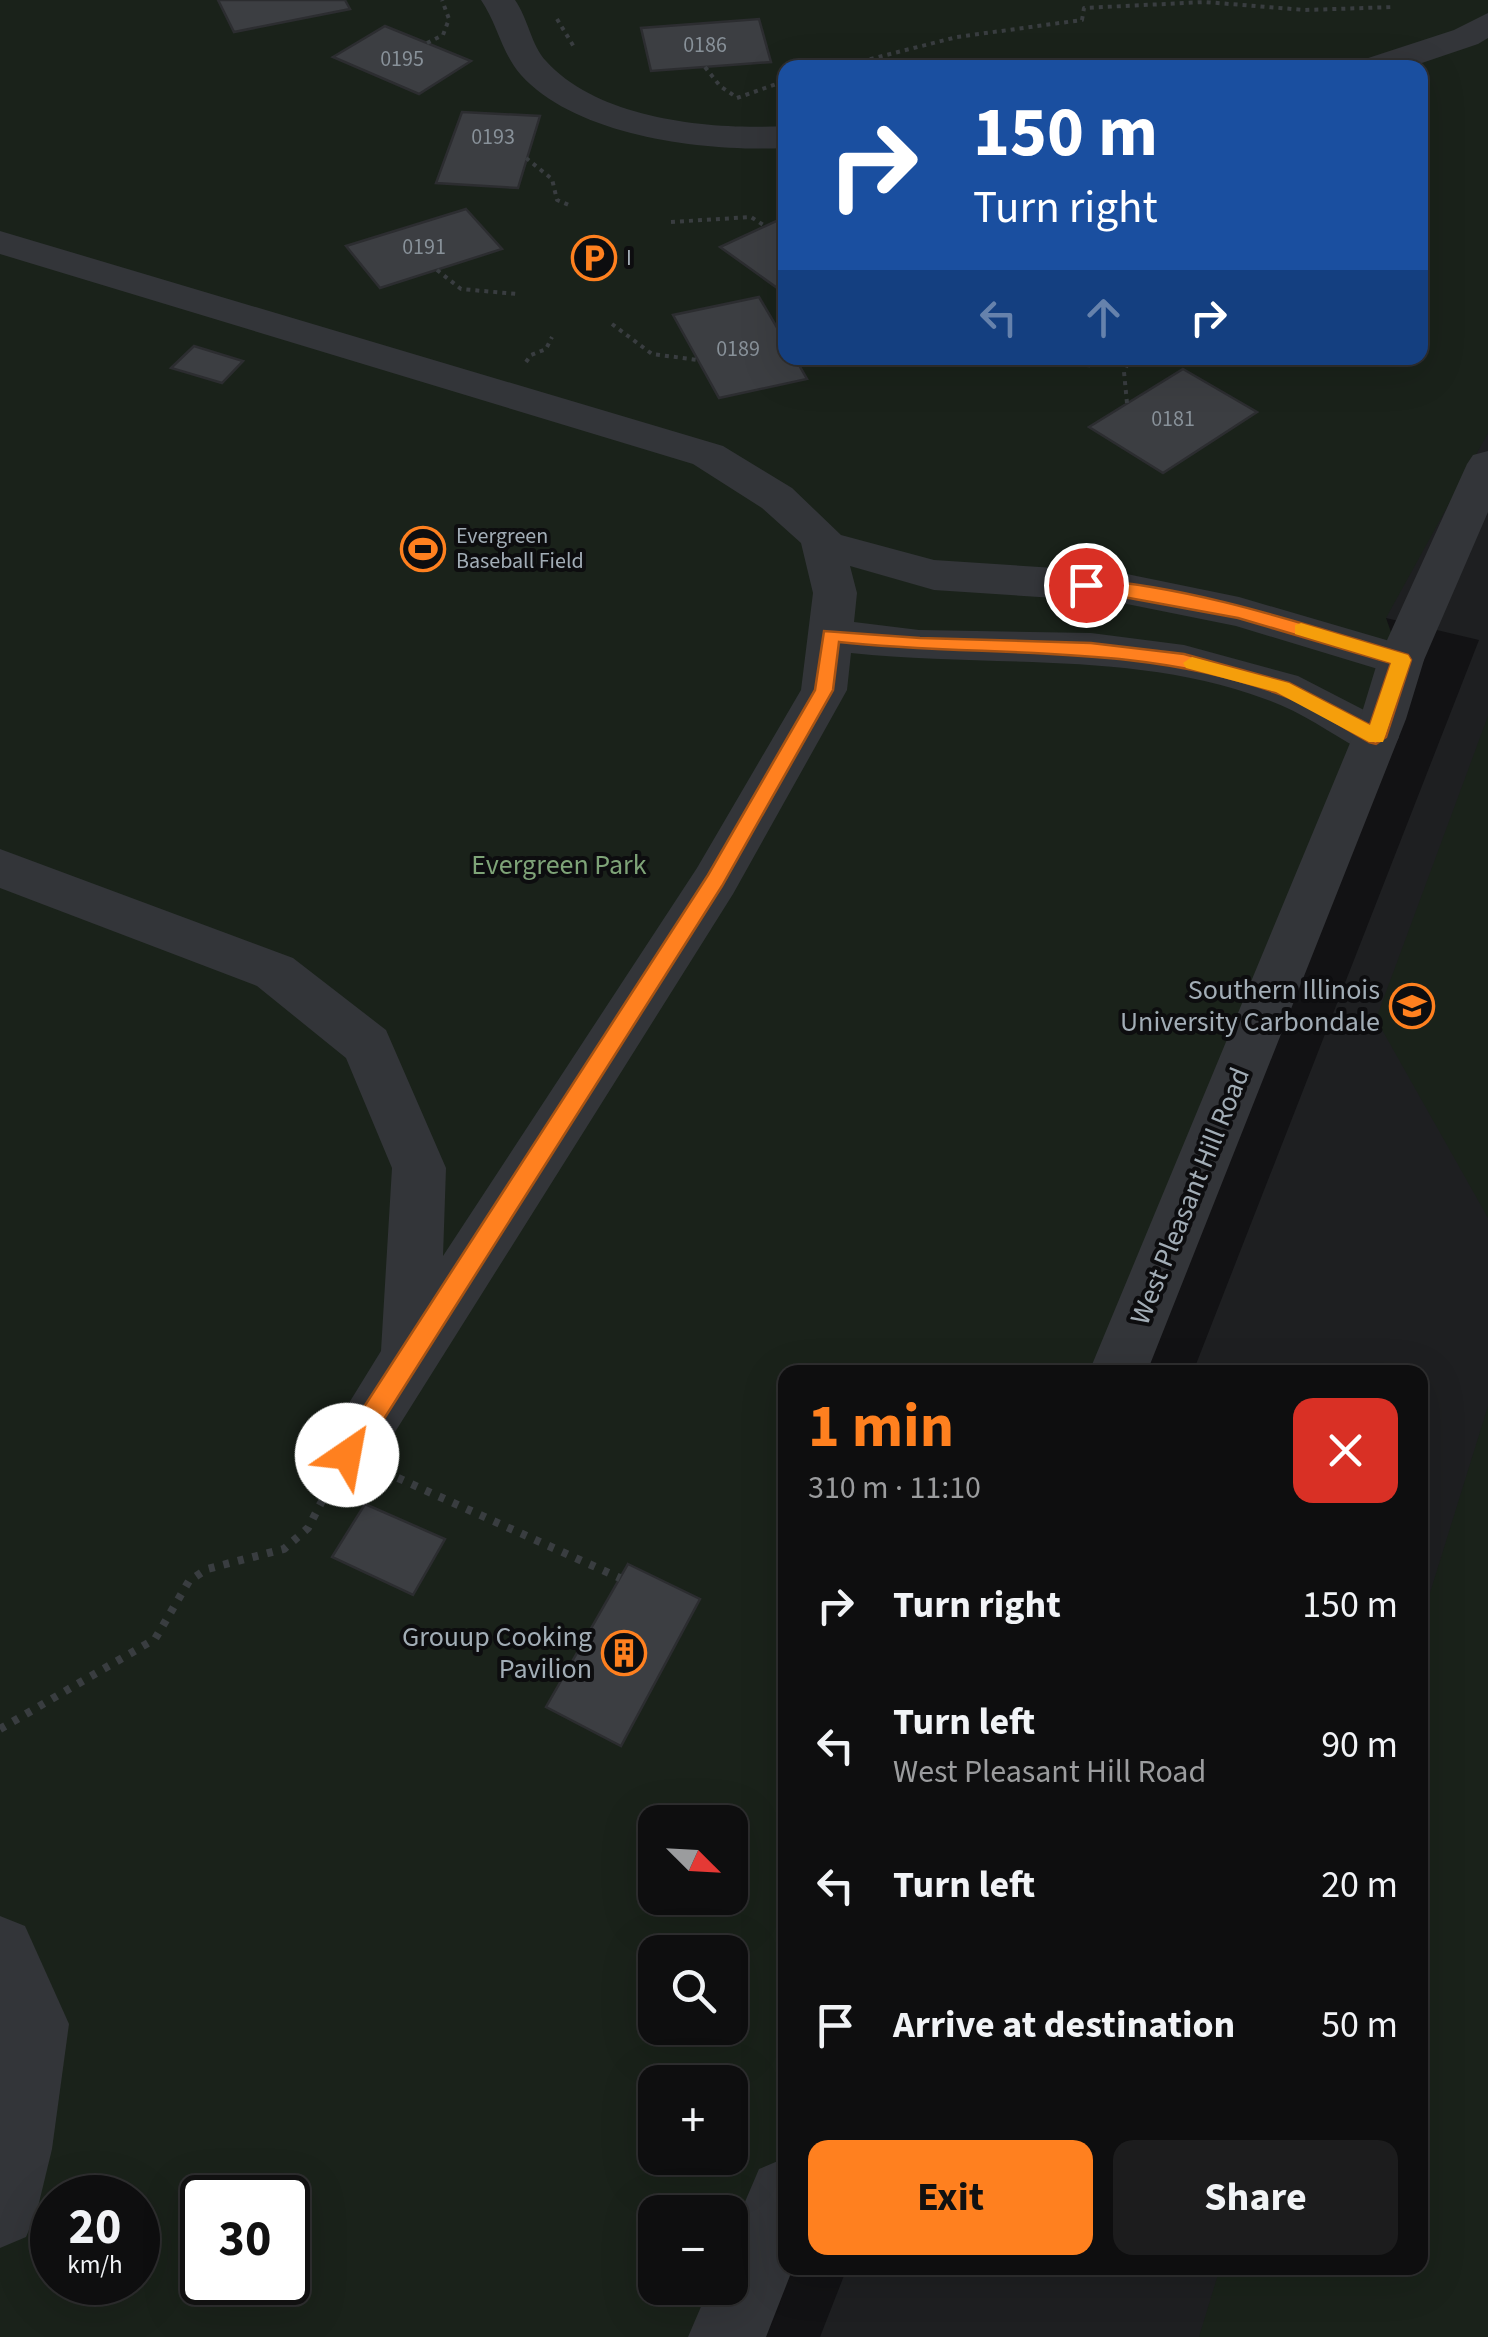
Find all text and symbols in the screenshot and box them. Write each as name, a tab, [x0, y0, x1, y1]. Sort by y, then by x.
house number: 0186	[683, 29, 727, 61]
house number: 0195	[380, 43, 424, 75]
text: 150 m	[973, 83, 1158, 183]
icon: right	[808, 100, 938, 230]
house number: 0193	[471, 121, 515, 153]
text: Turn right	[973, 176, 1158, 240]
house number: 0191	[402, 231, 446, 263]
parking icon: I	[571, 235, 617, 281]
place label: I	[626, 242, 632, 274]
icon: left	[971, 290, 1026, 345]
icon: ahead	[1076, 290, 1131, 345]
icon: right	[1181, 290, 1236, 345]
house number: 0189	[716, 333, 760, 365]
house number: 0181	[1151, 403, 1195, 435]
place label: Evergreen Baseball Field	[456, 520, 584, 577]
sports icon: Evergreen Baseball Field	[400, 526, 446, 572]
pin	[1044, 543, 1129, 628]
icon: arrive	[1059, 558, 1114, 613]
park label: Evergreen Park	[471, 845, 647, 885]
place label: Southern Illinois University Carbondale	[1120, 970, 1380, 1042]
school or university icon: Southern Illinois University Carbondale	[1389, 983, 1435, 1029]
street label: West Pleasant Hill Road	[1120, 1061, 1260, 1331]
text: 1 min	[808, 1385, 954, 1470]
button: close	[1293, 1398, 1398, 1503]
position arrow	[295, 1403, 399, 1507]
text: 310 m · 11:10	[808, 1465, 981, 1511]
icon: right	[808, 1578, 863, 1633]
text: Turn right	[893, 1578, 1061, 1632]
text: 150 m	[1302, 1578, 1398, 1632]
place label: Grouup Cooking Pavilion	[402, 1617, 592, 1689]
building icon: Grouup Cooking Pavilion	[601, 1630, 647, 1676]
text: Turn left	[893, 1695, 1035, 1749]
icon: left	[808, 1718, 863, 1773]
text: 90 m	[1321, 1718, 1398, 1772]
text: West Pleasant Hill Road	[893, 1749, 1206, 1795]
north arrow	[638, 1805, 748, 1915]
map controls	[638, 1805, 748, 2305]
icon: left	[808, 1858, 863, 1913]
text: Turn left	[893, 1858, 1035, 1912]
text: 20 m	[1321, 1858, 1398, 1912]
button: search	[638, 1935, 748, 2045]
icon: arrive	[808, 1998, 863, 2053]
text: Arrive at destination	[893, 1998, 1235, 2052]
text: 50 m	[1321, 1998, 1398, 2052]
button: +	[638, 2065, 748, 2175]
button: Exit	[808, 2140, 1093, 2255]
button: Share	[1113, 2140, 1398, 2255]
speed limit sign: 30	[180, 2175, 310, 2305]
text: 20	[69, 2192, 121, 2263]
button: −	[638, 2195, 748, 2305]
text: km/h	[67, 2247, 123, 2283]

